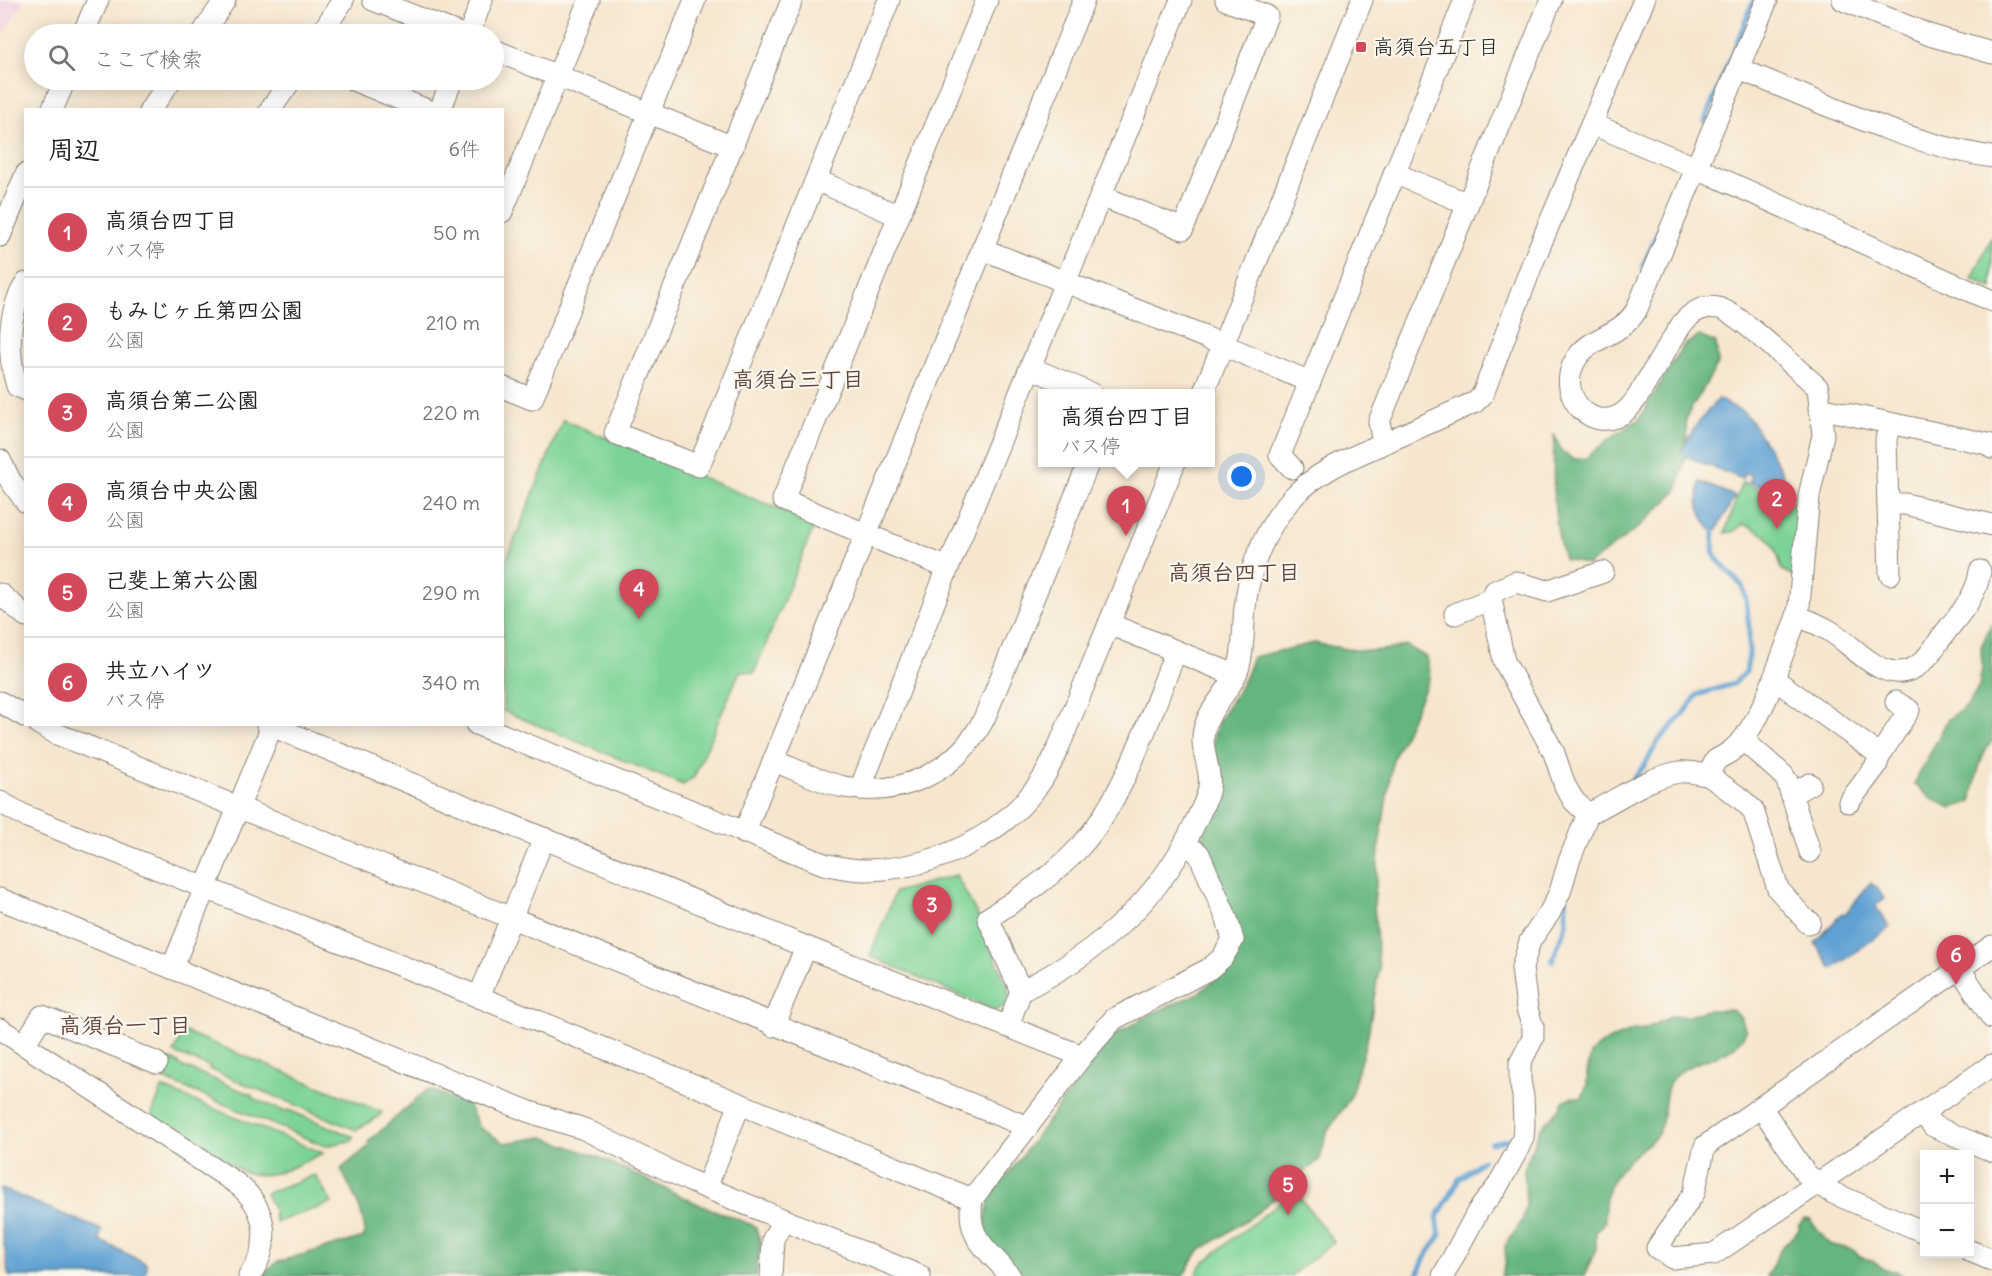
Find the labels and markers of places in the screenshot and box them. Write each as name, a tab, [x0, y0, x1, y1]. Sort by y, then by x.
place label: 高須台五丁目	[1373, 33, 1499, 60]
marker: 高須台五丁目	[1354, 40, 1368, 54]
pin: 2	[1758, 480, 1796, 529]
pin: 1	[1106, 486, 1146, 536]
pin: 4	[620, 570, 658, 619]
pin: 3	[912, 886, 952, 935]
pin: 6	[1936, 936, 1976, 985]
pin: 5	[1268, 1166, 1308, 1215]

